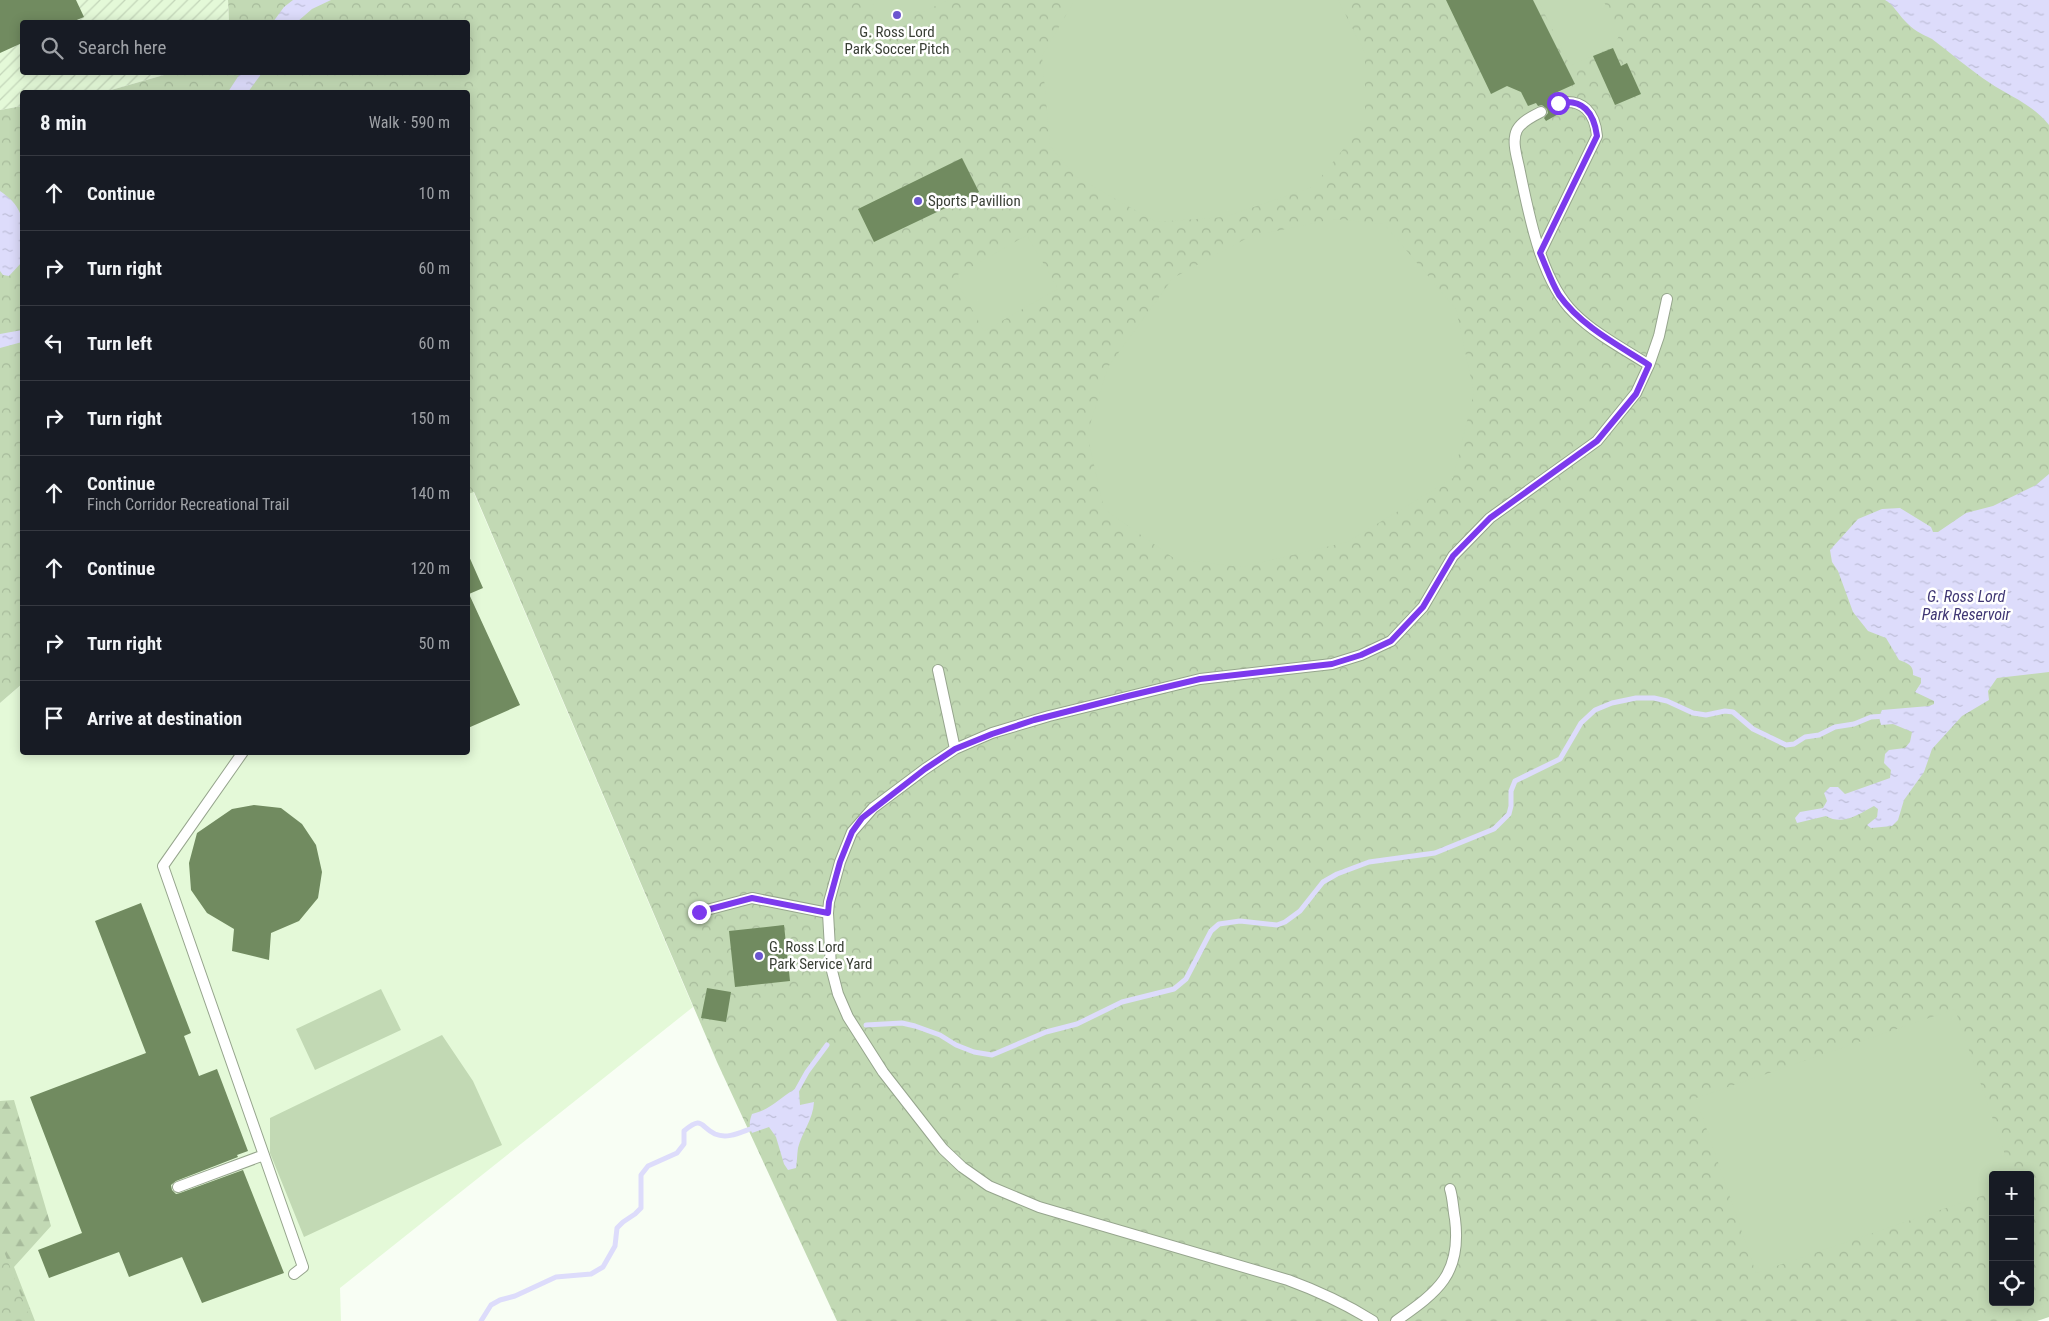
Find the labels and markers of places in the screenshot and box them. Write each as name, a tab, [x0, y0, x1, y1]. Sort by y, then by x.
marker: G. Ross Lord Park Soccer Pitch	[891, 9, 903, 21]
place label: G. Ross Lord Park Soccer Pitch	[845, 23, 949, 58]
place label: Sports Pavillion	[928, 192, 1021, 210]
marker: Sports Pavillion	[912, 195, 924, 207]
place label: G. Ross Lord Park Service Yard	[769, 938, 872, 973]
marker: G. Ross Lord Park Service Yard	[753, 950, 765, 962]

